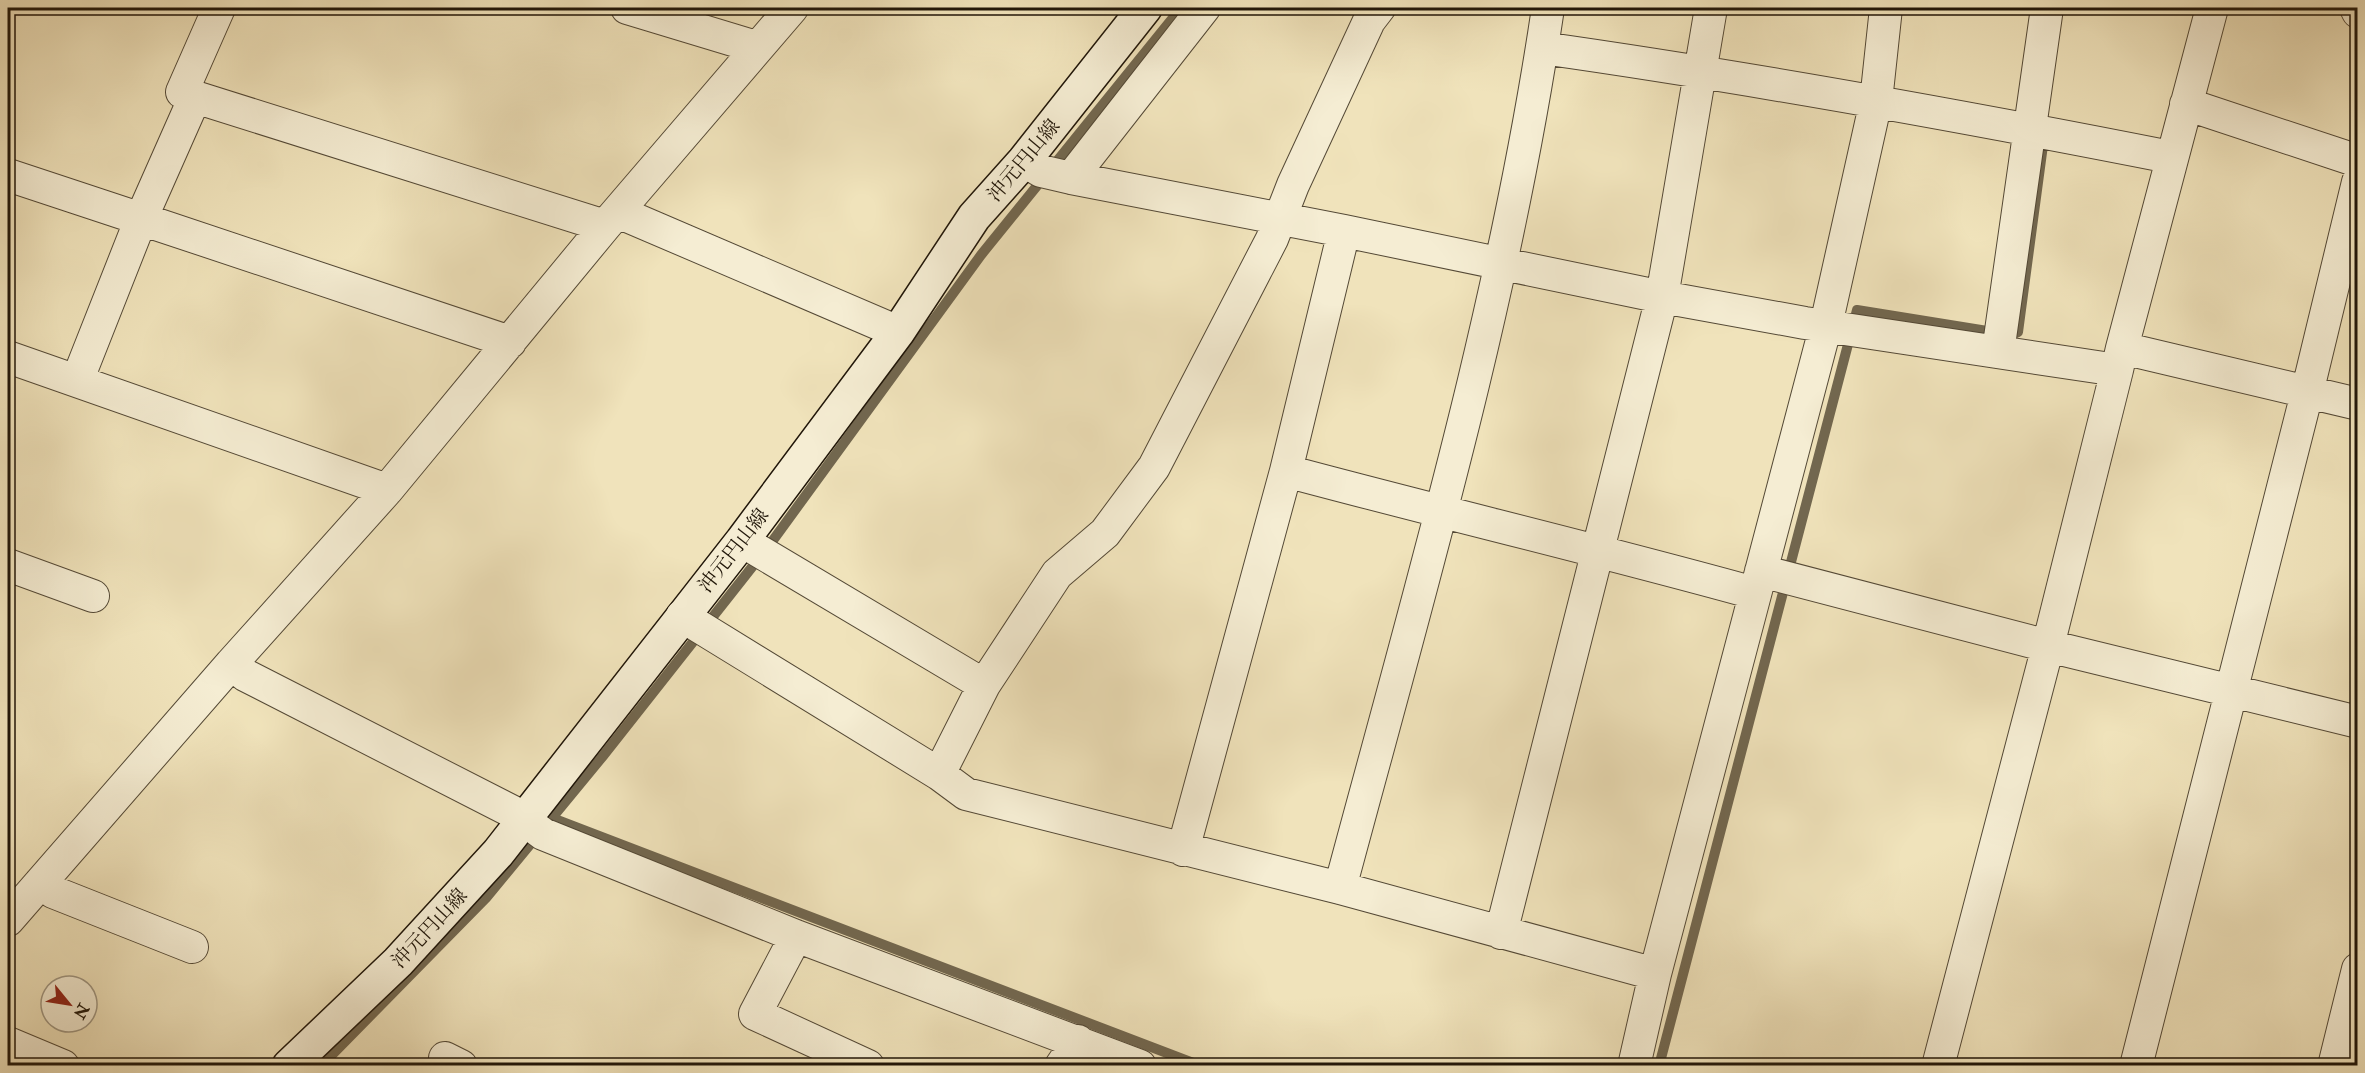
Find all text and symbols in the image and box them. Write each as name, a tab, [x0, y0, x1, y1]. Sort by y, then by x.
street label: 沖元円山線	[982, 114, 1065, 207]
street label: 沖元円山線	[693, 503, 774, 597]
street label: 沖元円山線	[386, 883, 473, 973]
north arrow	[39, 974, 99, 1034]
text: N	[69, 999, 94, 1023]

